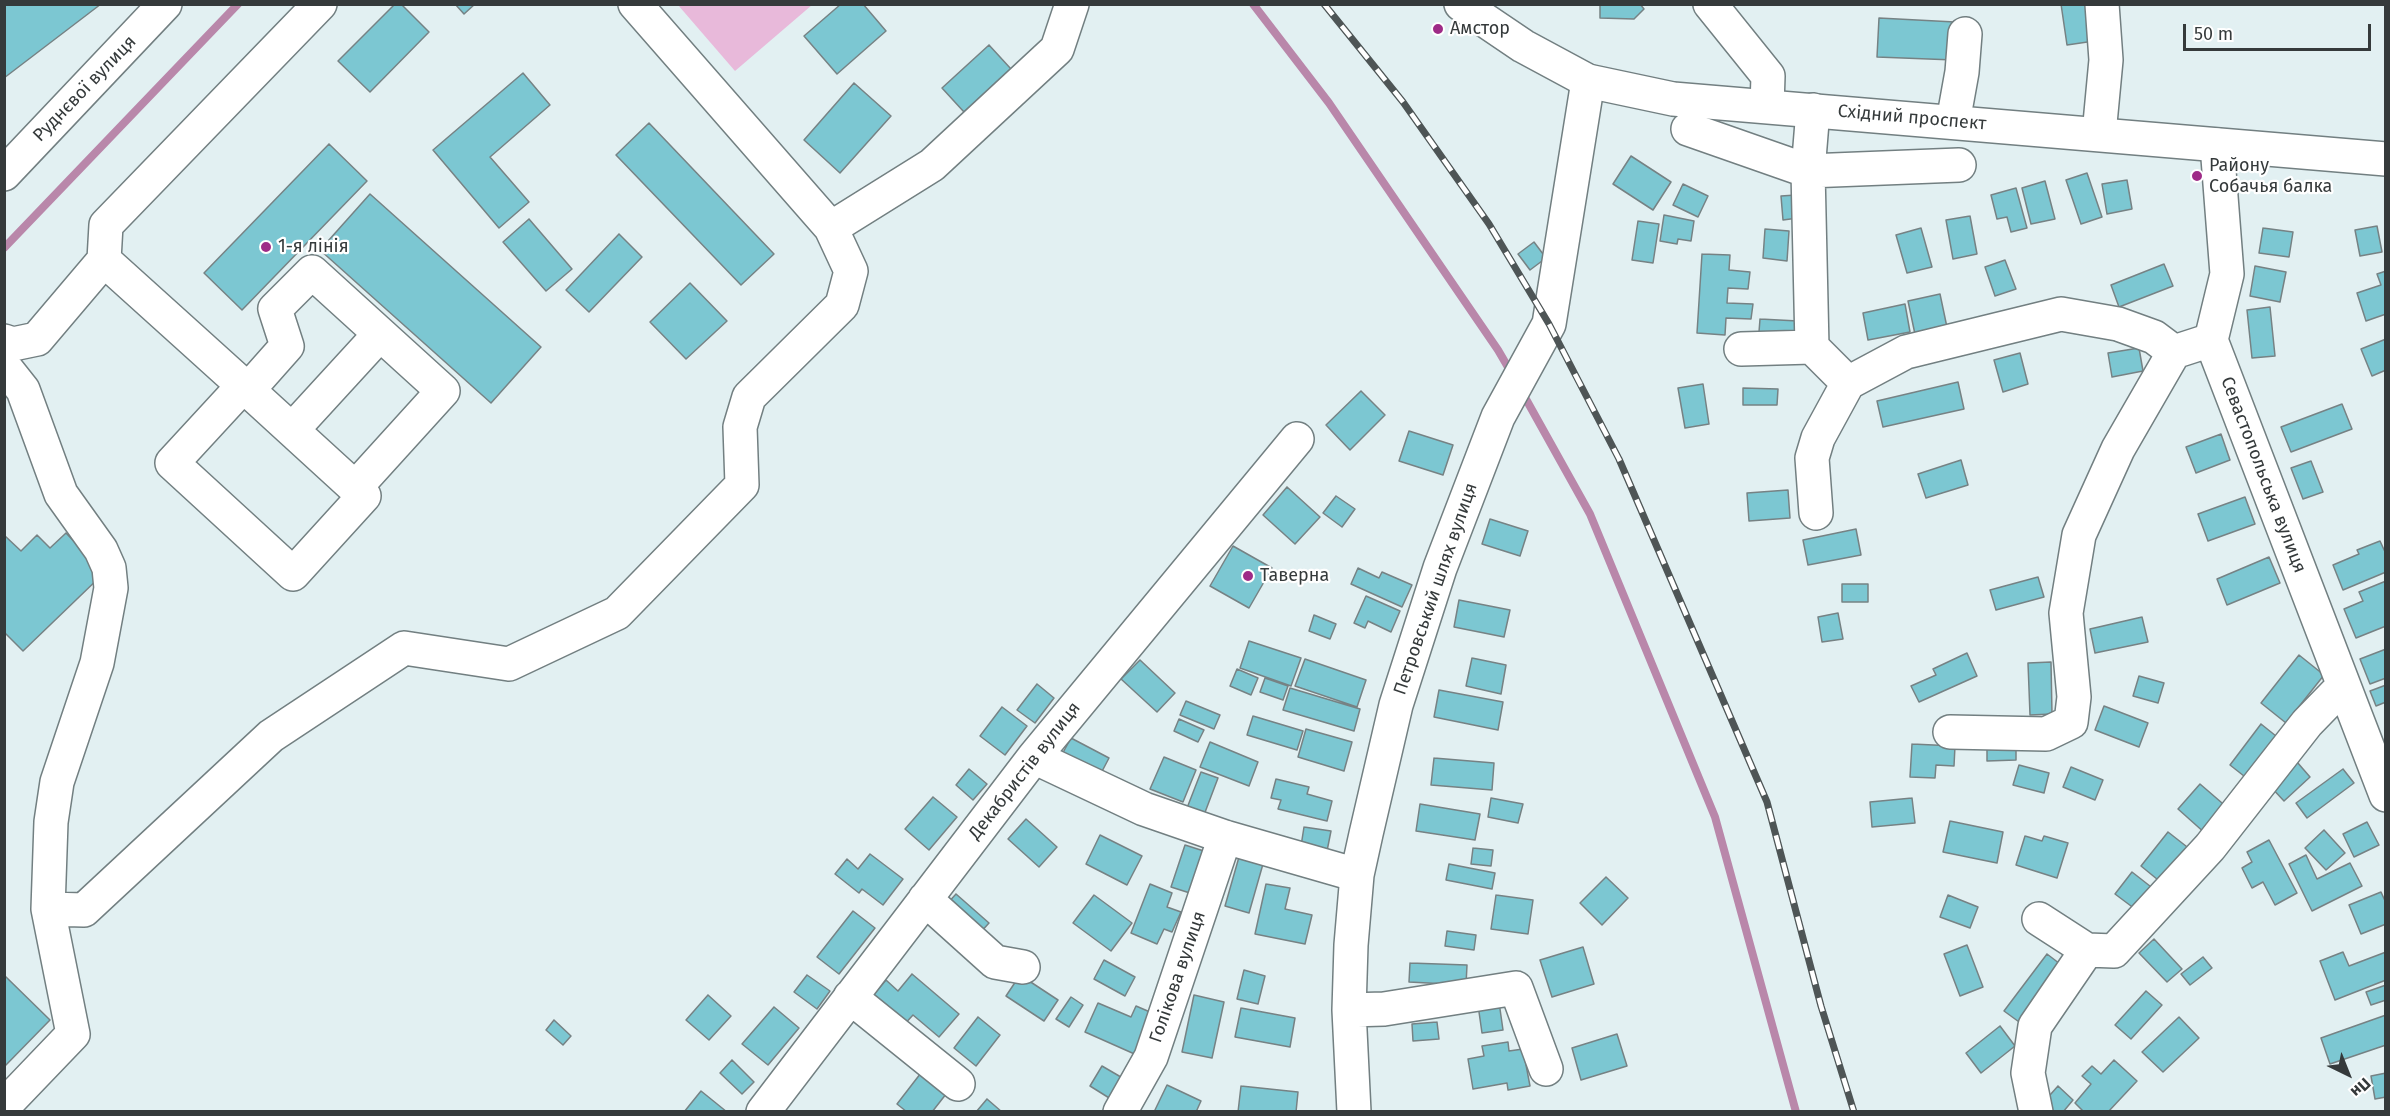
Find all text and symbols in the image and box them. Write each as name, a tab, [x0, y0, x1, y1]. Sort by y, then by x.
scale bar	[2186, 12, 2374, 50]
place label: Амстор	[1450, 18, 1510, 40]
marker: Амстор	[1431, 22, 1445, 36]
text: 50 m	[2194, 23, 2233, 45]
street label: Руднєвої вулиця	[29, 31, 141, 147]
street label: Східний проспект	[1837, 101, 1987, 135]
place label: Району Собачья балка	[2209, 155, 2332, 198]
marker: Району Собачья балка	[2190, 169, 2204, 183]
place label: 1-я лінія	[278, 236, 349, 258]
marker: 1-я лінія	[259, 240, 273, 254]
street label: Севастопольська вулиця	[2216, 374, 2310, 576]
street label: Петровський шлях вулиця	[1390, 480, 1482, 698]
place label: Таверна	[1260, 565, 1329, 587]
marker: Таверна	[1241, 569, 1255, 583]
street label: Декабристів вулиця	[965, 698, 1085, 844]
street label: Голікова вулиця	[1145, 908, 1211, 1046]
north arrow	[2318, 1044, 2378, 1104]
text: Пн	[2347, 1074, 2374, 1101]

